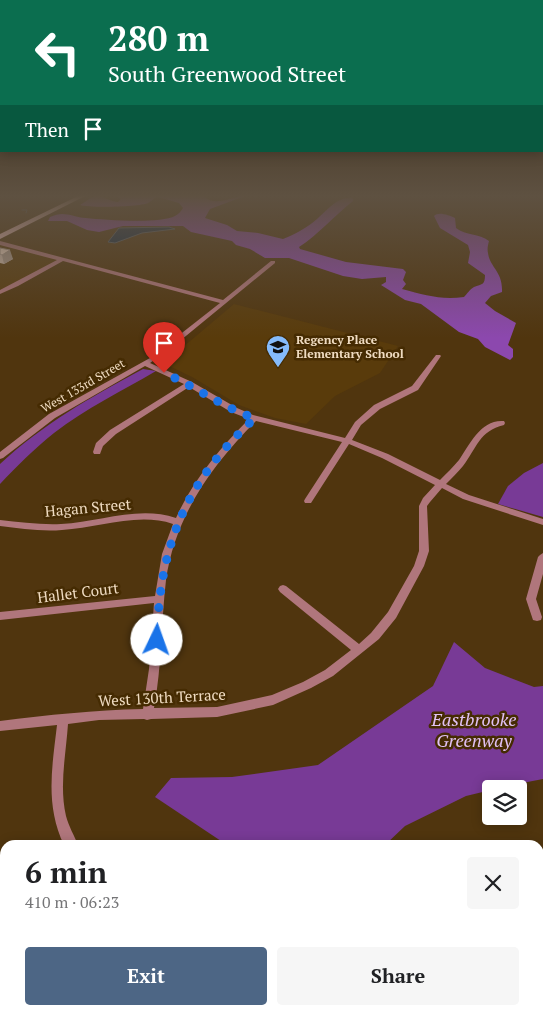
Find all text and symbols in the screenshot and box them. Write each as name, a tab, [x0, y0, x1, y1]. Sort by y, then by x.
text: 280 m	[108, 15, 209, 61]
icon: left	[25, 20, 90, 85]
text: South Greenwood Street	[108, 59, 346, 88]
icon: arrive	[79, 115, 107, 143]
text: Then	[25, 117, 69, 142]
pin	[143, 322, 185, 373]
icon: arrive	[150, 329, 178, 357]
place label: Regency Place Elementary School	[296, 332, 404, 361]
school or university icon: Regency Place Elementary School	[265, 334, 291, 368]
street label: West 133rd Street	[38, 355, 128, 416]
street label: Hagan Street	[44, 493, 132, 521]
street label: Hallet Court	[36, 577, 120, 607]
position arrow	[130, 613, 182, 665]
street label: West 130th Terrace	[98, 684, 226, 710]
park label: Eastbrooke Greenway	[431, 707, 516, 752]
map controls	[482, 780, 527, 825]
button: layers	[482, 780, 527, 825]
text: 6 min	[25, 852, 107, 892]
button: close	[467, 857, 519, 909]
text: 410 m · 06:23	[25, 891, 119, 913]
button: Exit	[25, 947, 267, 1005]
button: Share	[277, 947, 519, 1005]

